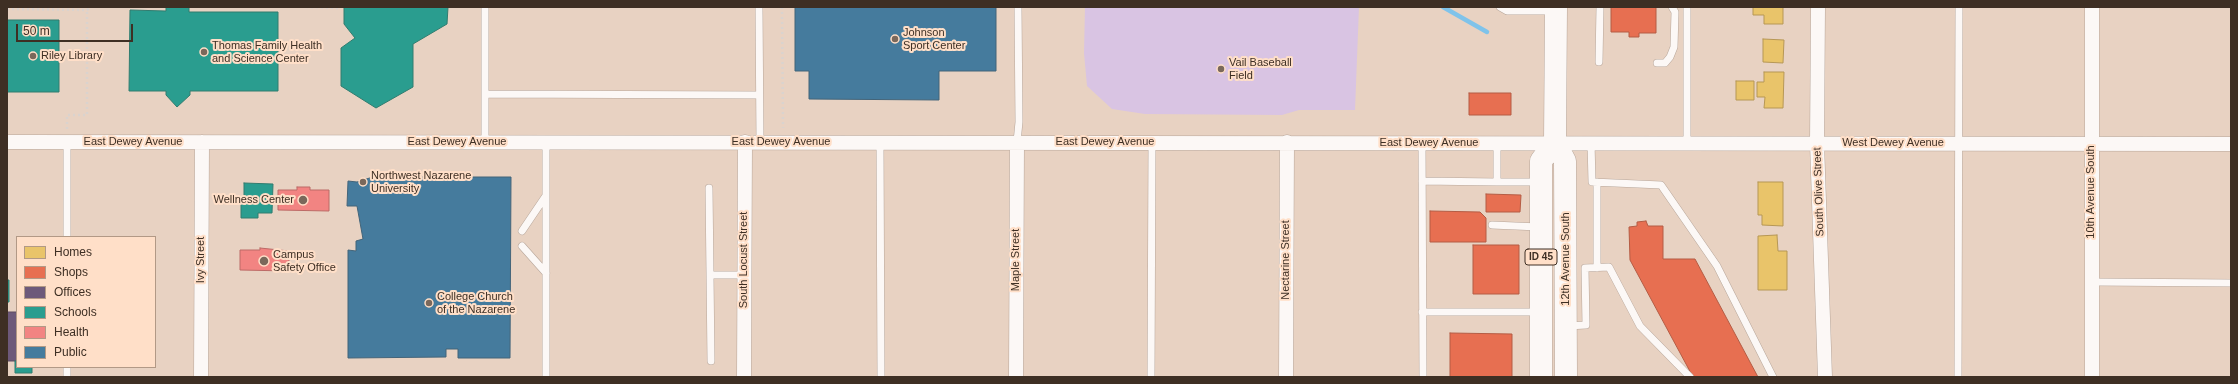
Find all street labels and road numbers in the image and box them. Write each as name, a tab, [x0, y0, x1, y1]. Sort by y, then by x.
street label: East Dewey Avenue	[84, 135, 182, 149]
street label: East Dewey Avenue	[408, 135, 506, 149]
street label: East Dewey Avenue	[732, 135, 830, 149]
street label: East Dewey Avenue	[1056, 135, 1154, 149]
street label: East Dewey Avenue	[1380, 136, 1478, 150]
street label: West Dewey Avenue	[1842, 136, 1944, 150]
street label: 10th Avenue South	[2084, 145, 2098, 239]
street label: South Olive Street	[1811, 147, 1827, 237]
street label: South Locust Street	[737, 212, 751, 308]
street label: 12th Avenue South	[1559, 212, 1573, 306]
street label: Nectarine Street	[1279, 220, 1293, 300]
street label: Maple Street	[1009, 229, 1023, 291]
street label: Ivy Street	[194, 237, 208, 283]
road number: ID 45	[1525, 249, 1557, 265]

